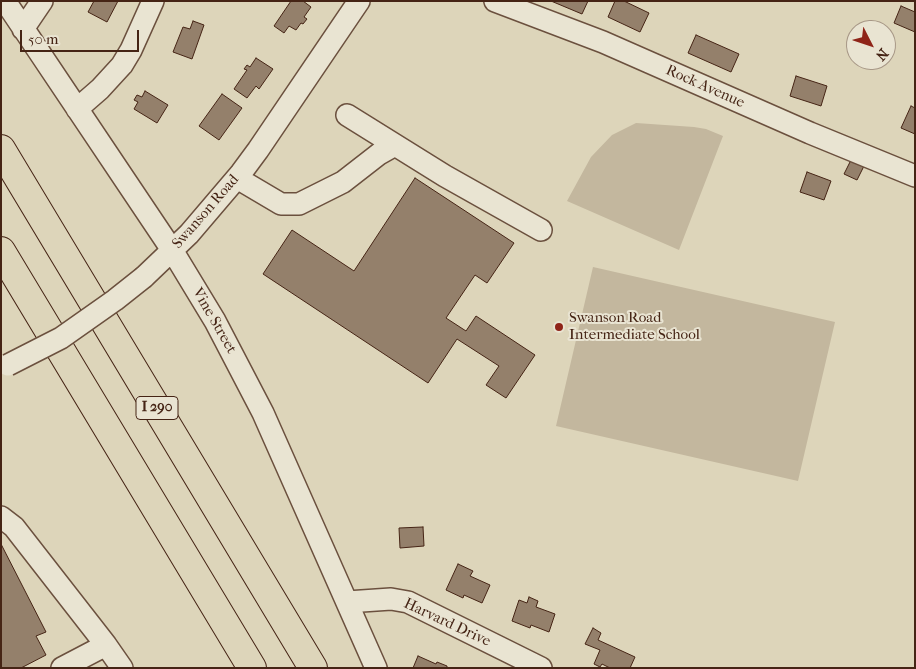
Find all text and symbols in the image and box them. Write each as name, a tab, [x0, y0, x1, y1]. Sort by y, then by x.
scale bar	[22, 20, 141, 52]
north arrow	[846, 20, 896, 70]
text: 50 m	[28, 30, 58, 48]
text: N	[872, 45, 892, 64]
street label: Rock Avenue	[663, 62, 747, 112]
street label: Swanson Road	[169, 171, 243, 253]
street label: Vine Street	[188, 285, 240, 357]
place label: Swanson Road Intermediate School	[569, 309, 700, 344]
marker: Swanson Road Intermediate School	[553, 321, 565, 333]
road number: I 290	[136, 396, 178, 419]
street label: Harvard Drive	[401, 595, 493, 651]

